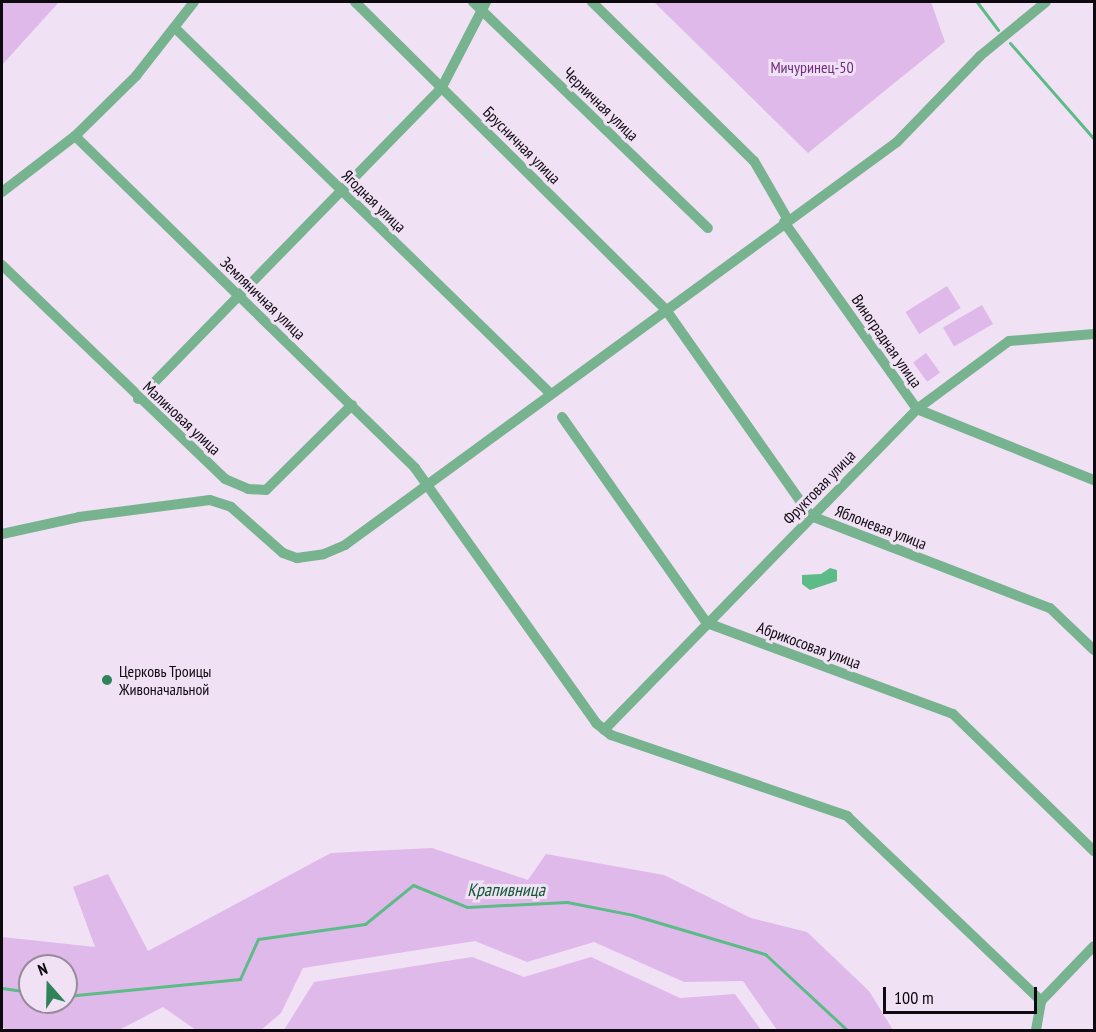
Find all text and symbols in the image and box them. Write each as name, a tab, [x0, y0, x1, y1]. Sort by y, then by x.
park label: Мичуринец-50	[770, 57, 854, 77]
street label: Черничная улица	[559, 63, 643, 145]
street label: Брусничная улица	[479, 102, 565, 188]
street label: Ягодная улица	[338, 166, 410, 236]
street label: Земляничная улица	[217, 253, 309, 343]
street label: Виноградная улица	[848, 291, 926, 391]
street label: Малиновая улица	[139, 377, 225, 459]
street label: Фруктовая улица	[779, 446, 859, 528]
street label: Яблоневая улица	[833, 501, 929, 553]
street label: Абрикосовая улица	[754, 617, 864, 673]
place label: Церковь Троицы Живоначальной	[119, 661, 212, 699]
marker: Церковь Троицы Живоначальной	[100, 673, 114, 687]
water label: Крапивница	[467, 879, 545, 901]
north arrow	[18, 954, 78, 1014]
text: N	[35, 958, 50, 980]
scale bar	[886, 975, 1040, 1013]
text: 100 m	[894, 986, 934, 1009]

